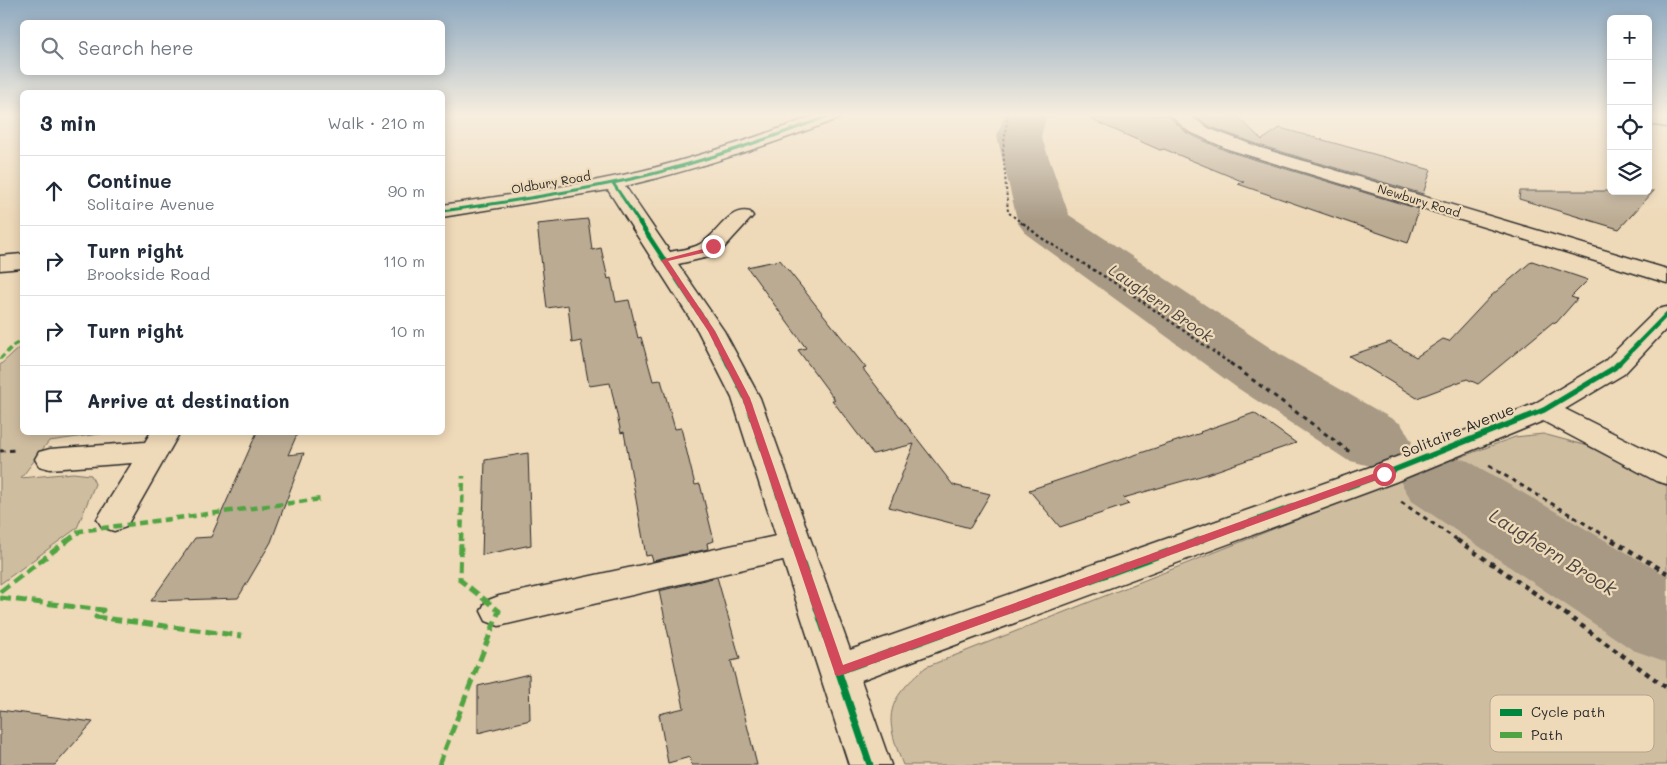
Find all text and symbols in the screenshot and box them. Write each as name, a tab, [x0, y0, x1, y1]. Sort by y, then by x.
map controls	[1607, 15, 1652, 195]
button: +	[1607, 15, 1652, 60]
search box	[20, 20, 445, 75]
icon: search	[38, 34, 66, 62]
text: Search here	[78, 35, 194, 60]
button: −	[1607, 60, 1652, 105]
button: locate	[1607, 105, 1652, 150]
text: 3 min	[40, 109, 96, 136]
text: Walk · 210 m	[327, 112, 425, 133]
button: layers	[1607, 150, 1652, 195]
street label: Oldbury Road	[510, 167, 592, 197]
text: Continue	[87, 168, 172, 193]
icon: ahead	[40, 177, 68, 205]
text: 90 m	[388, 180, 425, 201]
street label: Newbury Road	[1376, 180, 1463, 220]
text: Solitaire Avenue	[87, 193, 215, 214]
route end	[702, 235, 725, 258]
text: Turn right	[87, 238, 184, 263]
icon: right	[40, 247, 68, 275]
text: 110 m	[383, 250, 425, 271]
water label: Laughern Brook	[1105, 259, 1218, 347]
text: Brookside Road	[87, 263, 210, 284]
icon: right	[40, 317, 68, 345]
text: Turn right	[87, 318, 184, 343]
text: 10 m	[390, 320, 425, 341]
icon: arrive	[40, 387, 68, 415]
text: Arrive at destination	[87, 388, 290, 413]
street label: Solitaire Avenue	[1398, 398, 1517, 462]
route start	[1373, 463, 1396, 486]
water label: Laughern Brook	[1485, 502, 1622, 601]
legend	[1490, 695, 1654, 752]
text: Cycle path	[1531, 702, 1605, 721]
text: Path	[1531, 725, 1562, 744]

